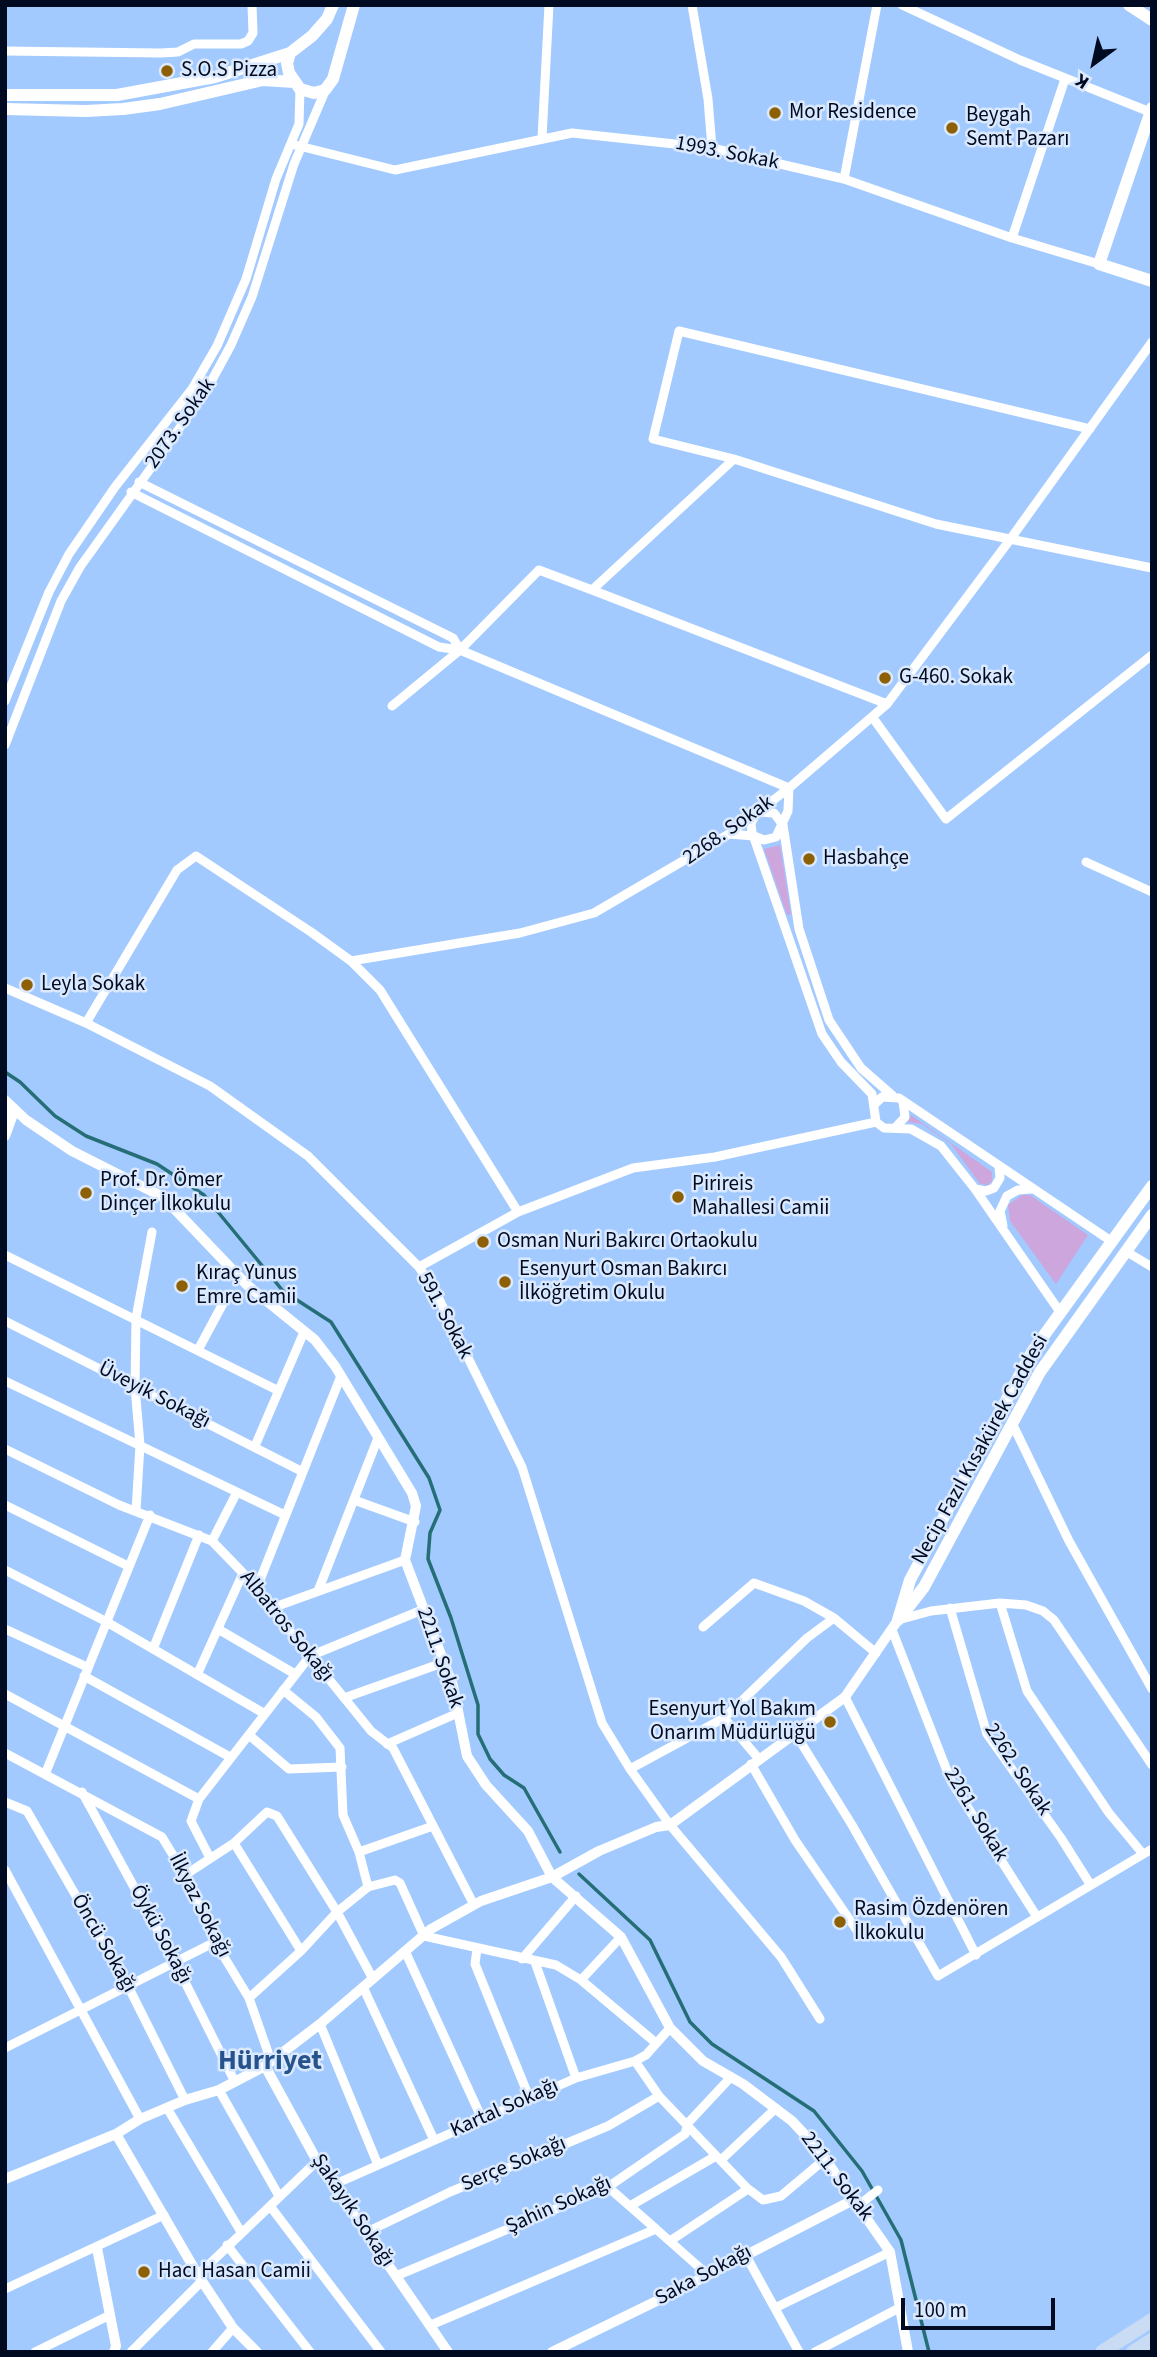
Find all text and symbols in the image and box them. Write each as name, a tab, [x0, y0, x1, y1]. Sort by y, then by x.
north arrow	[1059, 28, 1129, 98]
place label: S.O.S Pizza	[181, 58, 277, 84]
marker: S.O.S Pizza	[159, 63, 175, 79]
text: K	[1070, 67, 1095, 96]
place label: Mor Residence	[789, 100, 916, 126]
place label: Beygah Semt Pazarı	[966, 103, 1069, 153]
marker: Mor Residence	[767, 105, 783, 121]
marker: Beygah Semt Pazarı	[944, 120, 960, 136]
street label: 1993. Sokak	[673, 132, 781, 176]
street label: 2073. Sokak	[141, 374, 221, 474]
place label: G-460. Sokak	[899, 665, 1013, 691]
marker: G-460. Sokak	[877, 670, 893, 686]
street label: 2268. Sokak	[679, 791, 779, 871]
place label: Hasbahçe	[823, 846, 909, 872]
marker: Hasbahçe	[801, 851, 817, 867]
place label: Leyla Sokak	[41, 972, 145, 998]
marker: Leyla Sokak	[19, 977, 35, 993]
place label: Prof. Dr. Ömer Dinçer İlkokulu	[100, 1168, 231, 1218]
place label: Pirireis Mahallesi Camii	[692, 1172, 829, 1222]
marker: Prof. Dr. Ömer Dinçer İlkokulu	[78, 1185, 94, 1201]
marker: Pirireis Mahallesi Camii	[670, 1189, 686, 1205]
place label: Osman Nuri Bakırcı Ortaokulu	[497, 1229, 758, 1255]
marker: Osman Nuri Bakırcı Ortaokulu	[475, 1234, 491, 1250]
place label: Esenyurt Osman Bakırcı İlköğretim Okulu	[519, 1257, 727, 1307]
place label: Kıraç Yunus Emre Camii	[196, 1261, 297, 1311]
street label: 591. Sokak	[411, 1268, 477, 1364]
marker: Esenyurt Osman Bakırcı İlköğretim Okulu	[497, 1274, 513, 1290]
marker: Kıraç Yunus Emre Camii	[174, 1278, 190, 1294]
street label: Necip Fazıl Kısakürek Caddesi	[907, 1331, 1055, 1569]
street label: Üveyik Sokağı	[94, 1357, 214, 1435]
street label: Albatros Sokağı	[233, 1566, 339, 1688]
street label: 2211. Sokak	[410, 1604, 468, 1712]
place label: Esenyurt Yol Bakım Onarım Müdürlüğü	[648, 1697, 816, 1747]
marker: Esenyurt Yol Bakım Onarım Müdürlüğü	[822, 1714, 838, 1730]
street label: 2262. Sokak	[978, 1719, 1056, 1821]
street label: 2261. Sokak	[937, 1764, 1013, 1866]
street label: İlkyaz Sokağı	[162, 1850, 236, 1962]
street label: Öykü Sokağı	[123, 1881, 197, 1989]
street label: Öncü Sokağı	[65, 1890, 141, 1998]
place label: Rasim Özdenören İlkokulu	[854, 1897, 1008, 1947]
marker: Rasim Özdenören İlkokulu	[832, 1914, 848, 1930]
district label: Hürriyet	[218, 2046, 322, 2080]
street label: Kartal Sokağı	[447, 2074, 563, 2144]
street label: 2211. Sokak	[794, 2128, 878, 2226]
street label: Serçe Sokağı	[458, 2132, 570, 2198]
street label: Şakayık Sokağı	[305, 2150, 399, 2272]
street label: Şahin Sokağı	[502, 2171, 616, 2241]
street label: Saka Sokağı	[651, 2240, 757, 2312]
place label: Hacı Hasan Camii	[158, 2259, 311, 2285]
marker: Hacı Hasan Camii	[136, 2264, 152, 2280]
scale bar	[905, 2284, 1059, 2328]
text: 100 m	[914, 2295, 967, 2325]

